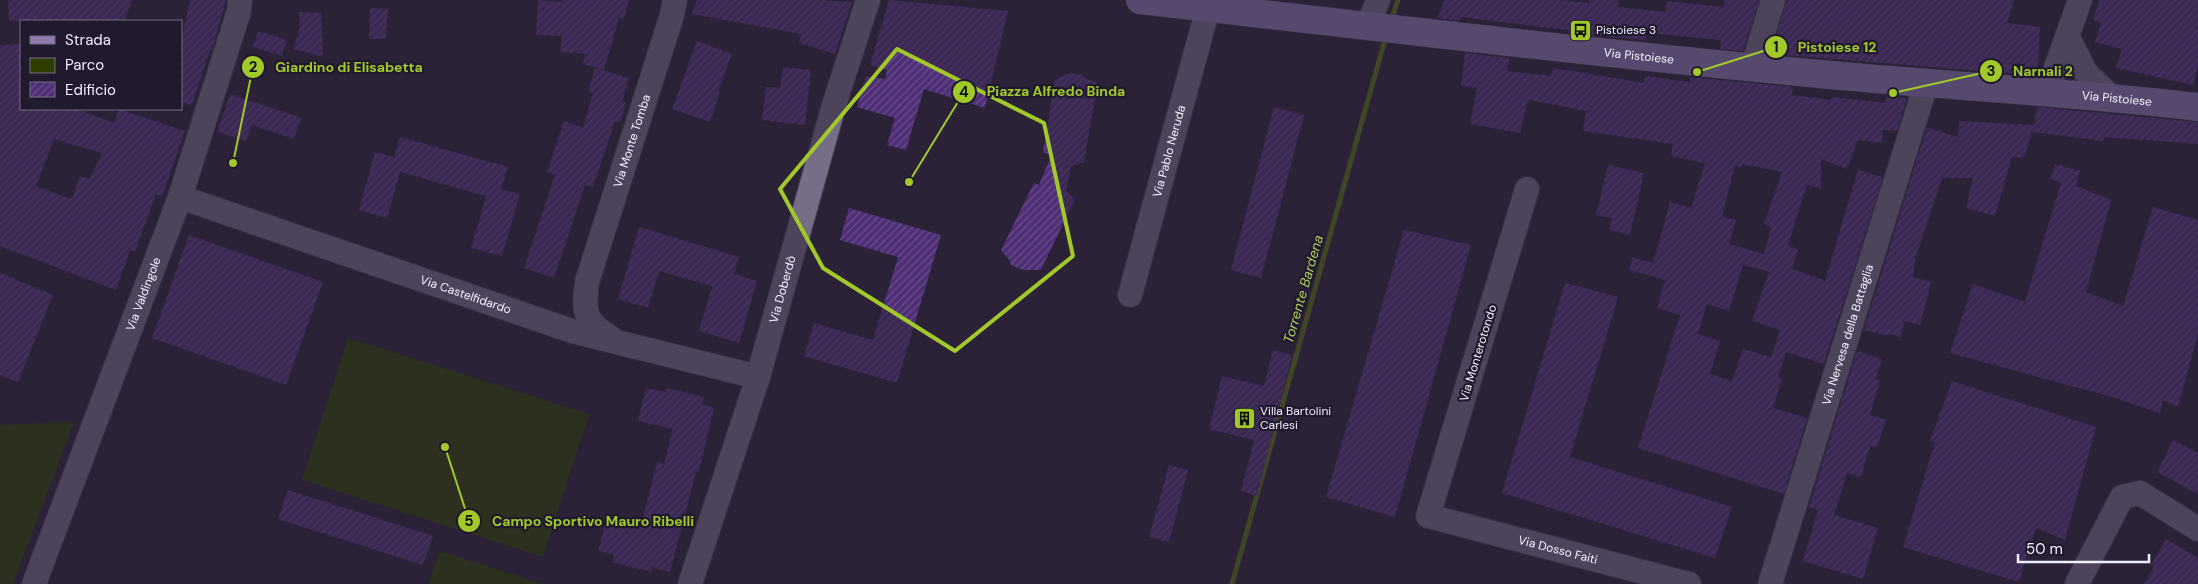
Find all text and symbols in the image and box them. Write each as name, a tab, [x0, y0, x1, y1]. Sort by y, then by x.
bus stop icon: Pistoiese 3	[1568, 18, 1592, 42]
legend	[20, 20, 182, 110]
place label: Pistoiese 3	[1596, 22, 1656, 38]
text: Strada	[65, 30, 111, 50]
callout: Pistoiese 12	[1763, 32, 1887, 61]
text: 1	[1773, 37, 1779, 57]
text: Pistoiese 12	[1798, 38, 1876, 56]
street label: Via Pistoiese	[1603, 44, 1675, 68]
callout: Giardino di Elisabetta	[241, 52, 433, 81]
text: Parco	[65, 55, 104, 75]
callout: Narnali 2	[1978, 56, 2083, 85]
text: 2	[249, 57, 258, 77]
text: Giardino di Elisabetta	[275, 58, 423, 76]
text: 3	[1986, 61, 1996, 81]
text: Narnali 2	[2013, 62, 2073, 80]
callout: Piazza Alfredo Binda	[952, 77, 1135, 106]
text: Edificio	[65, 80, 116, 100]
text: 4	[959, 82, 969, 102]
text: Piazza Alfredo Binda	[987, 82, 1125, 100]
street label: Via Pistoiese	[2081, 87, 2153, 110]
street label: Via Monte Tomba	[610, 92, 654, 189]
street label: Via Pablo Neruda	[1149, 103, 1189, 199]
water label: Torrente Bardena	[1279, 232, 1327, 345]
street label: Via Doberdò	[765, 254, 800, 325]
street label: Via Valdingole	[122, 255, 165, 333]
street label: Via Nervesa della Battaglia	[1818, 262, 1877, 407]
street label: Via Castelfidardo	[418, 272, 513, 318]
street label: Via Monterotondo	[1456, 303, 1500, 403]
place label: Villa Bartolini Carlesi	[1260, 403, 1331, 433]
building icon: Villa Bartolini Carlesi	[1232, 406, 1256, 430]
callout: Campo Sportivo Mauro Ribelli	[456, 506, 704, 535]
text: 5	[464, 511, 474, 531]
text: Campo Sportivo Mauro Ribelli	[492, 512, 694, 530]
street label: Via Dosso Faiti	[1517, 532, 1600, 568]
scale bar	[2018, 532, 2149, 564]
text: 50 m	[2026, 539, 2063, 559]

